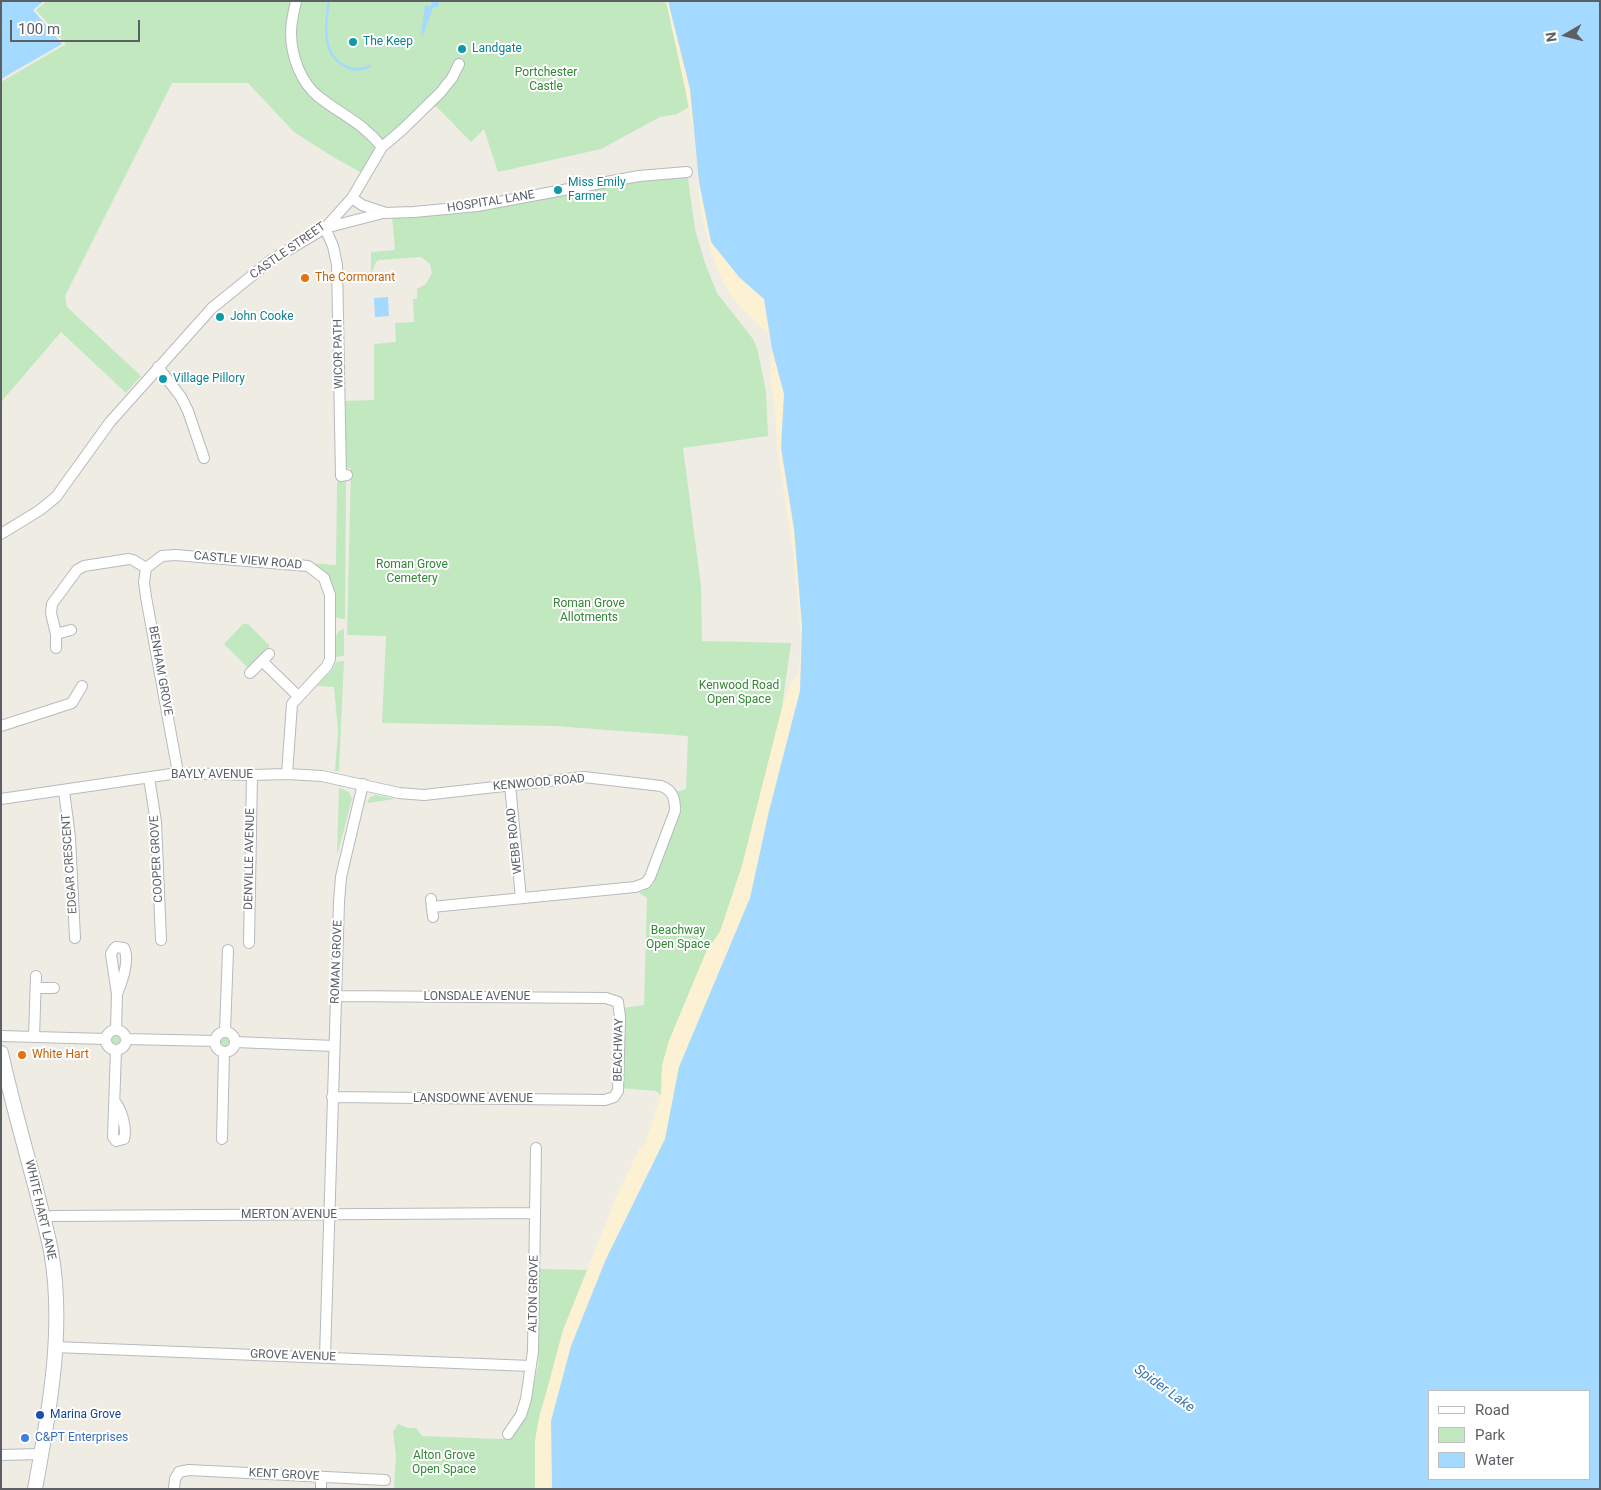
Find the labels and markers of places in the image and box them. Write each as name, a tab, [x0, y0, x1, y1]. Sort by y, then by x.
place label: The Keep	[363, 35, 413, 49]
marker: The Keep	[347, 36, 359, 48]
place label: Landgate	[472, 42, 522, 56]
marker: Landgate	[456, 43, 468, 55]
place label: Miss Emily Farmer	[568, 176, 626, 204]
marker: Miss Emily Farmer	[552, 184, 564, 196]
place label: The Cormorant	[315, 271, 395, 285]
marker: The Cormorant	[299, 272, 311, 284]
place label: John Cooke	[230, 310, 294, 324]
marker: John Cooke	[214, 311, 226, 323]
place label: Village Pillory	[173, 372, 245, 386]
marker: Village Pillory	[157, 373, 169, 385]
place label: White Hart	[32, 1048, 89, 1062]
marker: White Hart	[16, 1049, 28, 1061]
place label: Marina Grove	[50, 1408, 121, 1422]
marker: Marina Grove	[34, 1409, 46, 1421]
place label: C&PT Enterprises	[35, 1431, 128, 1445]
marker: C&PT Enterprises	[19, 1432, 31, 1444]

